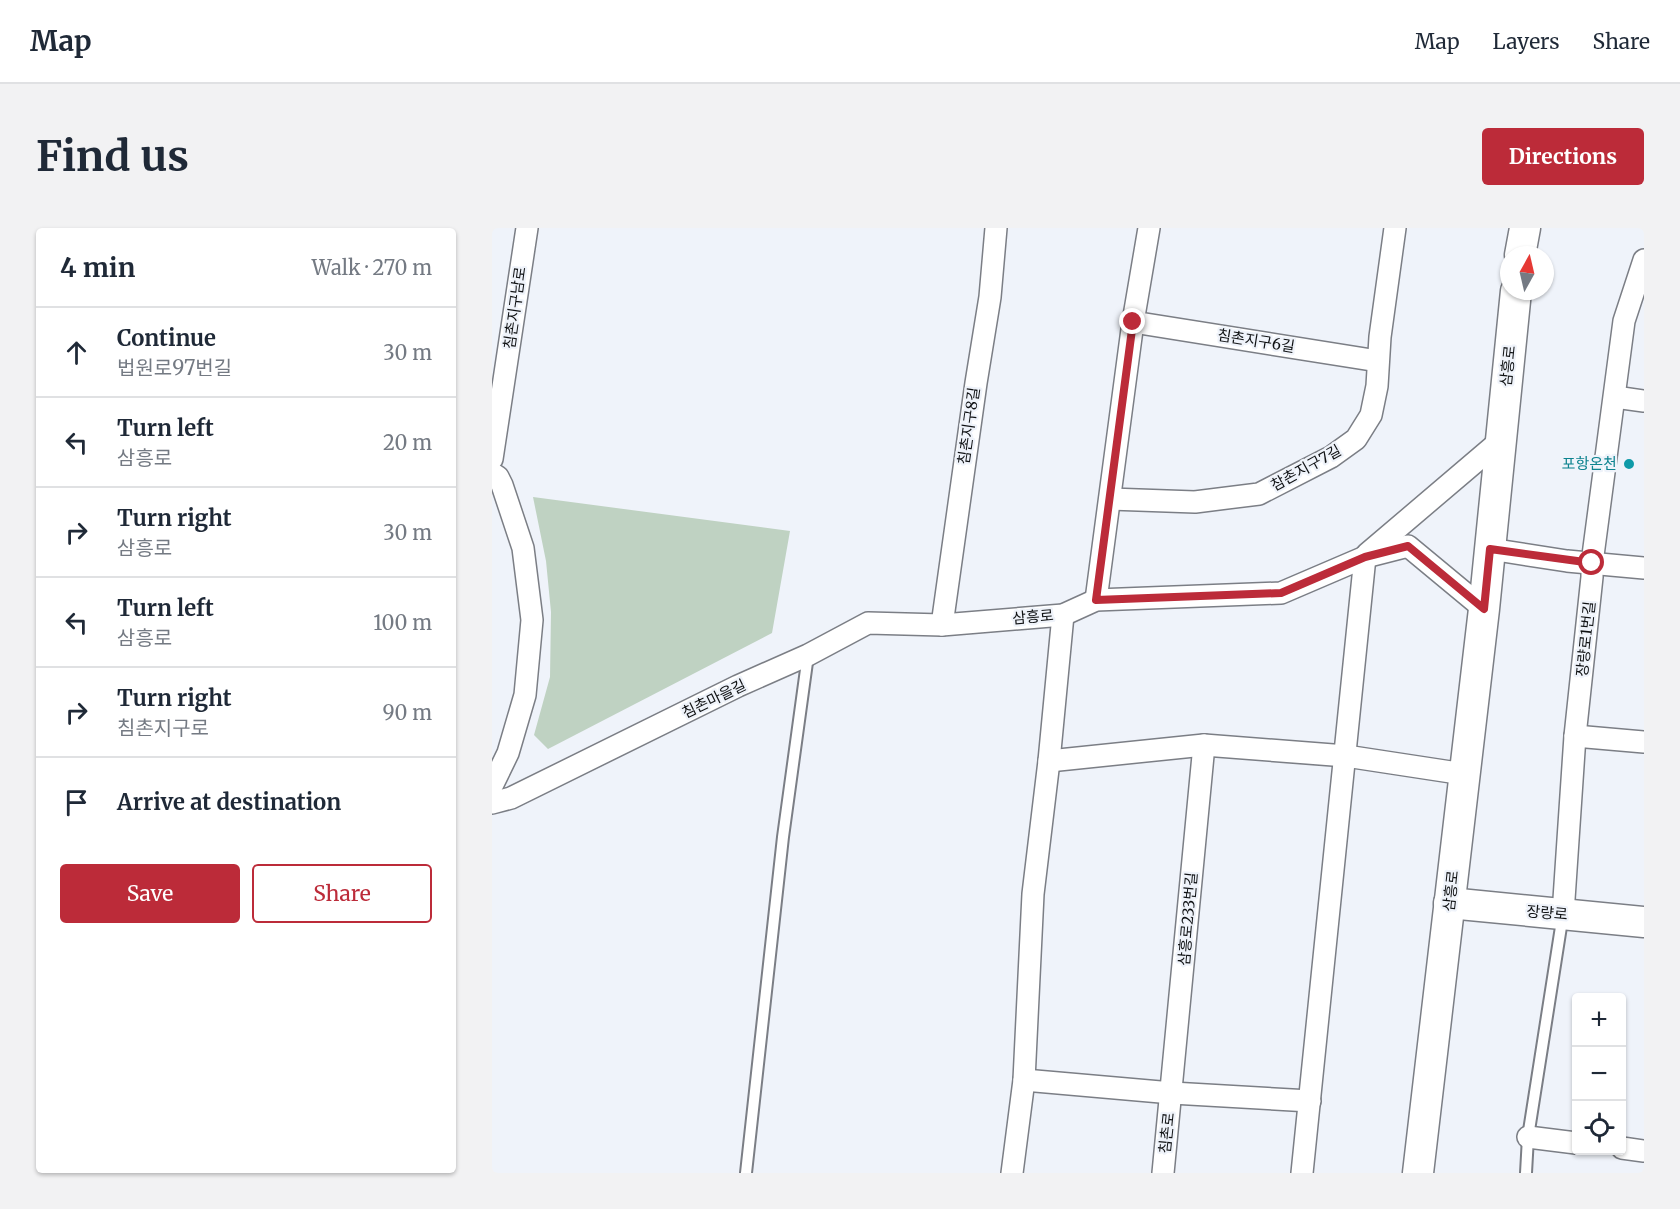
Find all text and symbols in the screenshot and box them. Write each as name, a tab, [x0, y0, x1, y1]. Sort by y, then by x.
text: Map	[30, 23, 92, 59]
text: Map	[1415, 28, 1460, 55]
text: Layers	[1493, 28, 1560, 55]
text: Share	[1593, 28, 1650, 55]
button: Directions	[1482, 128, 1644, 185]
text: Find us	[36, 130, 189, 182]
north arrow	[1500, 246, 1554, 300]
text: 4 min	[60, 251, 135, 284]
text: Walk · 270 m	[312, 255, 432, 280]
street label: 침촌지구남로	[499, 266, 530, 350]
route end	[1119, 308, 1145, 334]
text: Continue	[117, 324, 216, 352]
street label: 침촌지구6길	[1216, 325, 1296, 356]
icon: ahead	[60, 336, 93, 369]
text: 30 m	[383, 340, 432, 365]
street label: 삼흥로	[1496, 344, 1519, 388]
text: 법원로97번길	[117, 355, 232, 380]
street label: 침촌지구8길	[954, 386, 983, 466]
text: Turn left	[117, 414, 214, 442]
icon: left	[60, 426, 93, 459]
text: 20 m	[383, 430, 432, 455]
street label: 참촌지구7길	[1267, 440, 1344, 495]
text: 삼흥로	[117, 445, 172, 470]
place label: 포항온천	[1562, 454, 1617, 473]
marker: 포항온천	[1622, 457, 1636, 471]
text: Turn right	[117, 504, 231, 532]
icon: right	[60, 516, 93, 549]
text: 30 m	[383, 520, 432, 545]
text: 삼흥로	[117, 535, 172, 560]
route start	[1578, 549, 1604, 575]
text: Turn left	[117, 594, 214, 622]
street label: 장량로1번길	[1572, 600, 1599, 678]
street label: 삼흥로	[1012, 605, 1054, 628]
icon: left	[60, 606, 93, 639]
text: 100 m	[373, 610, 432, 635]
text: 삼흥로	[117, 625, 172, 650]
street label: 침촌마을길	[679, 675, 749, 722]
text: Turn right	[117, 684, 231, 712]
icon: right	[60, 696, 93, 729]
text: 90 m	[382, 700, 432, 725]
text: 침촌지구로	[117, 715, 209, 740]
icon: arrive	[60, 786, 93, 819]
text: Arrive at destination	[117, 788, 341, 816]
button: Save	[60, 864, 240, 923]
button: Share	[252, 864, 432, 923]
street label: 삼흥로	[1439, 869, 1462, 913]
street label: 삼흥로233번길	[1174, 871, 1201, 967]
street label: 장량로	[1526, 901, 1568, 924]
map controls	[1572, 993, 1626, 1155]
button: +	[1572, 993, 1626, 1047]
button: −	[1572, 1047, 1626, 1101]
button: locate	[1572, 1101, 1626, 1155]
street label: 침촌로	[1155, 1111, 1178, 1155]

